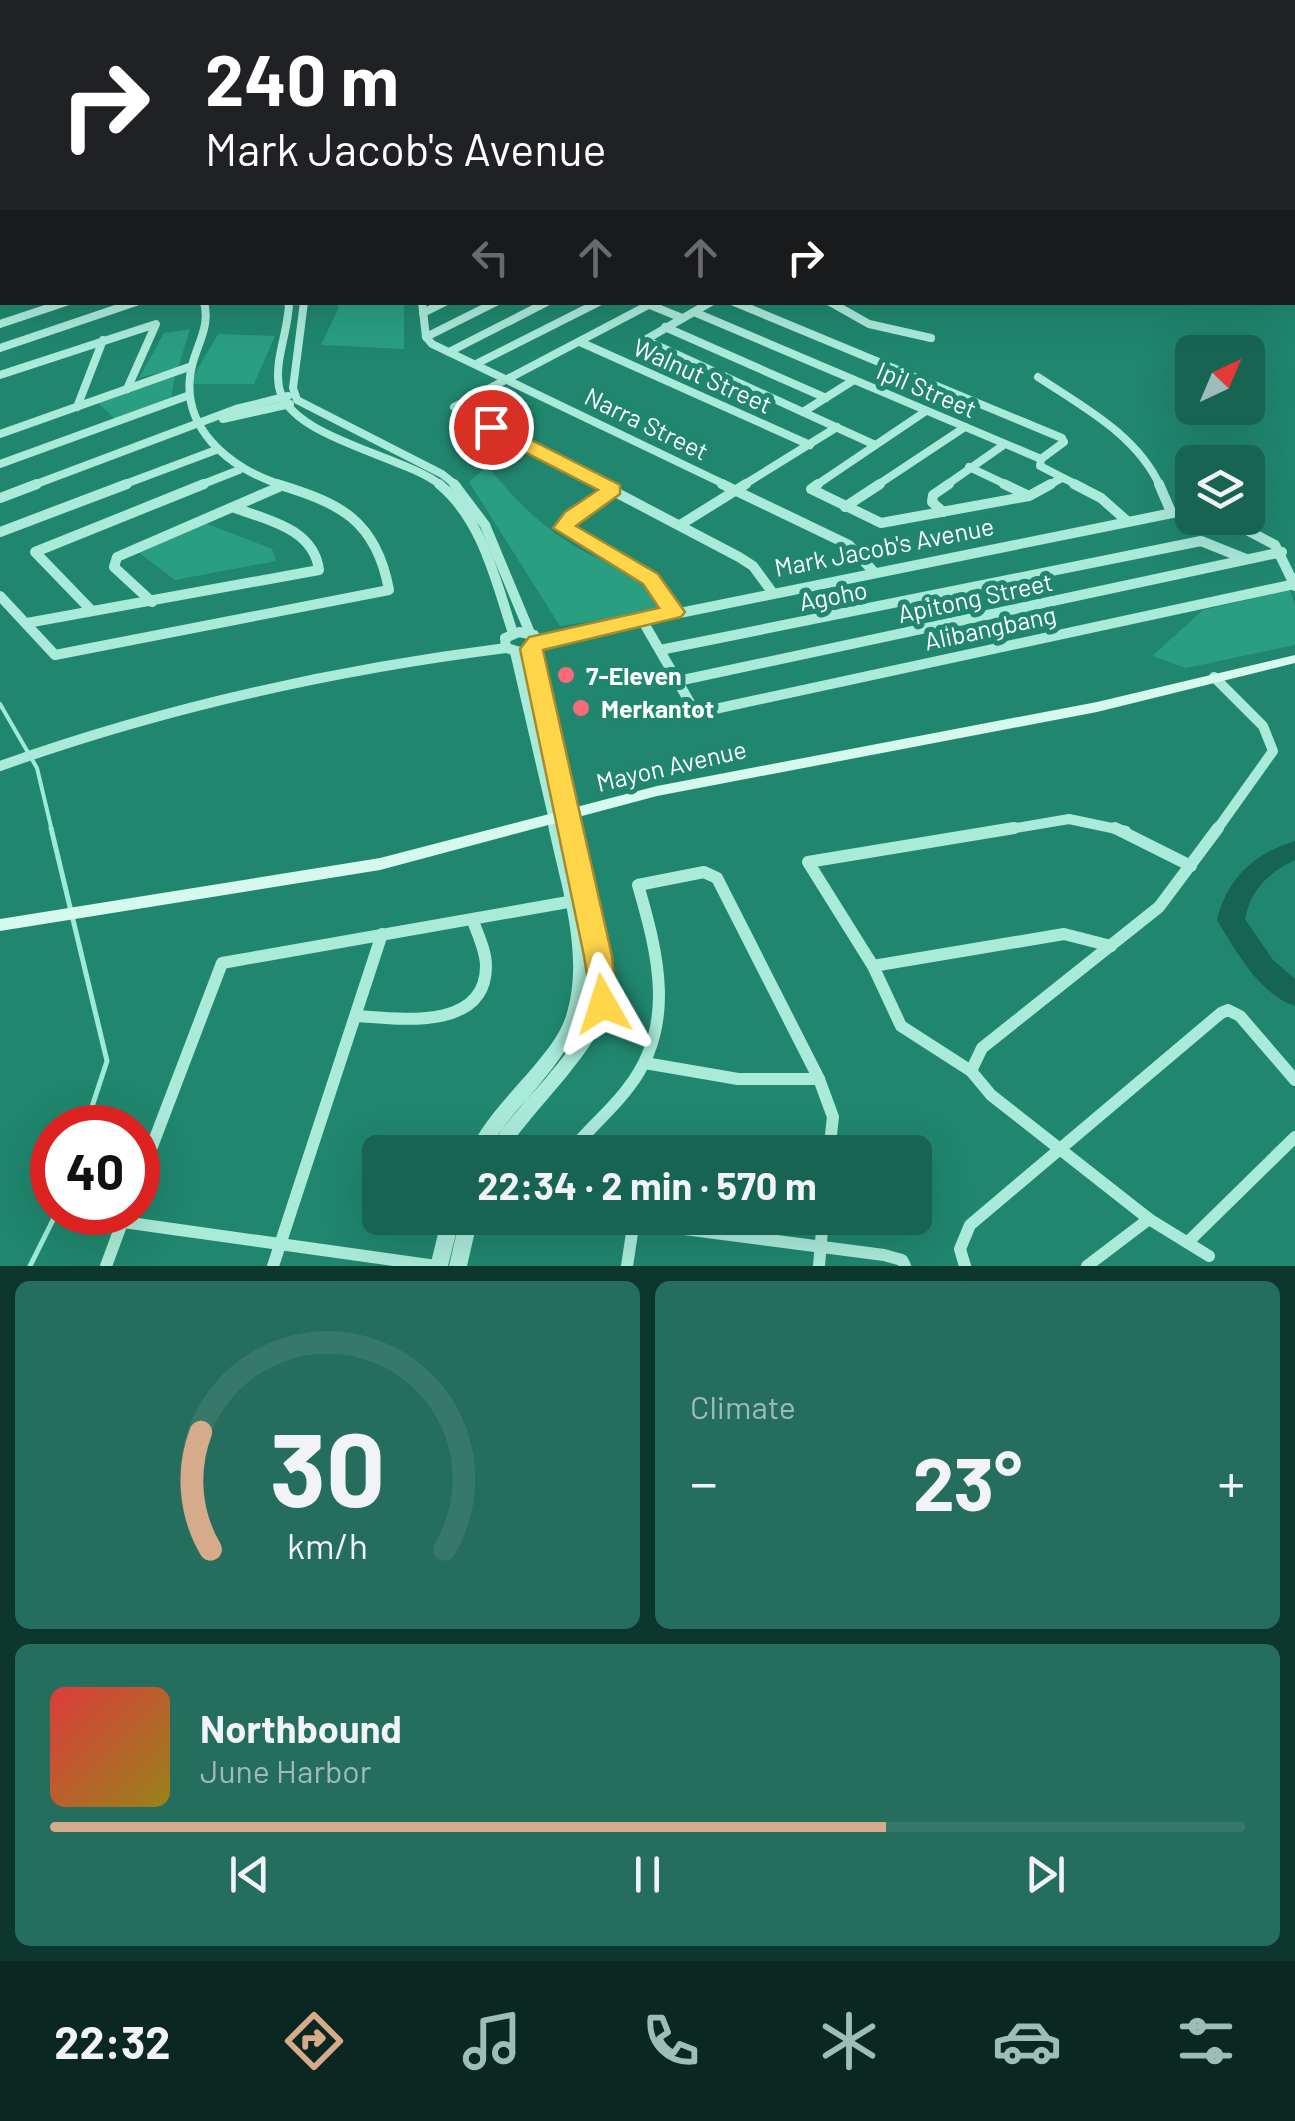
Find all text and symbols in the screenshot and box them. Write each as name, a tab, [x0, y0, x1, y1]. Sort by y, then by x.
text: 240 m	[205, 36, 399, 120]
icon: right	[40, 40, 170, 170]
text: Mark Jacob's Avenue	[205, 121, 607, 175]
icon: left	[463, 230, 518, 285]
icon: ahead	[568, 230, 623, 285]
icon: ahead	[673, 230, 728, 285]
icon: right	[778, 230, 833, 285]
street label: Walnut Street	[629, 331, 777, 419]
north arrow	[1175, 335, 1265, 425]
map controls	[1175, 335, 1265, 535]
street label: Ipil Street	[873, 355, 981, 423]
street label: Narra Street	[580, 380, 714, 466]
pin	[449, 385, 534, 470]
icon: arrive	[464, 400, 519, 455]
button: layers	[1175, 445, 1265, 535]
street label: Mark Jacob's Avenue	[772, 510, 996, 582]
street label: Apitong Street	[895, 566, 1055, 628]
street label: Agoho	[796, 574, 870, 616]
street label: Alibangbang	[921, 598, 1059, 656]
place label: 7-Eleven	[586, 660, 682, 690]
marker: 7-Eleven	[555, 664, 577, 686]
place label: Merkantot	[601, 693, 714, 723]
marker: Merkantot	[570, 697, 592, 719]
street label: Mayon Avenue	[593, 733, 749, 797]
position arrow	[551, 952, 655, 1056]
speed limit sign: 40	[30, 1105, 160, 1235]
text: 22:34 · 2 min · 570 m	[477, 1162, 817, 1208]
text: Climate	[690, 1387, 796, 1425]
text: 30	[270, 1403, 385, 1528]
text: 23°	[913, 1436, 1022, 1526]
text: −	[690, 1448, 718, 1514]
text: +	[1217, 1448, 1245, 1514]
text: km/h	[287, 1523, 368, 1566]
text: Northbound	[200, 1705, 402, 1751]
text: June Harbor	[200, 1751, 371, 1789]
icon: previous	[222, 1847, 277, 1902]
icon: pause	[620, 1847, 675, 1902]
icon: next	[1018, 1847, 1073, 1902]
icon: directions	[279, 2006, 349, 2076]
icon: music	[457, 2006, 527, 2076]
icon: phone	[636, 2006, 706, 2076]
icon: climate	[814, 2006, 884, 2076]
icon: car	[992, 2006, 1062, 2076]
icon: filters	[1171, 2006, 1241, 2076]
text: 22:32	[54, 2014, 170, 2068]

